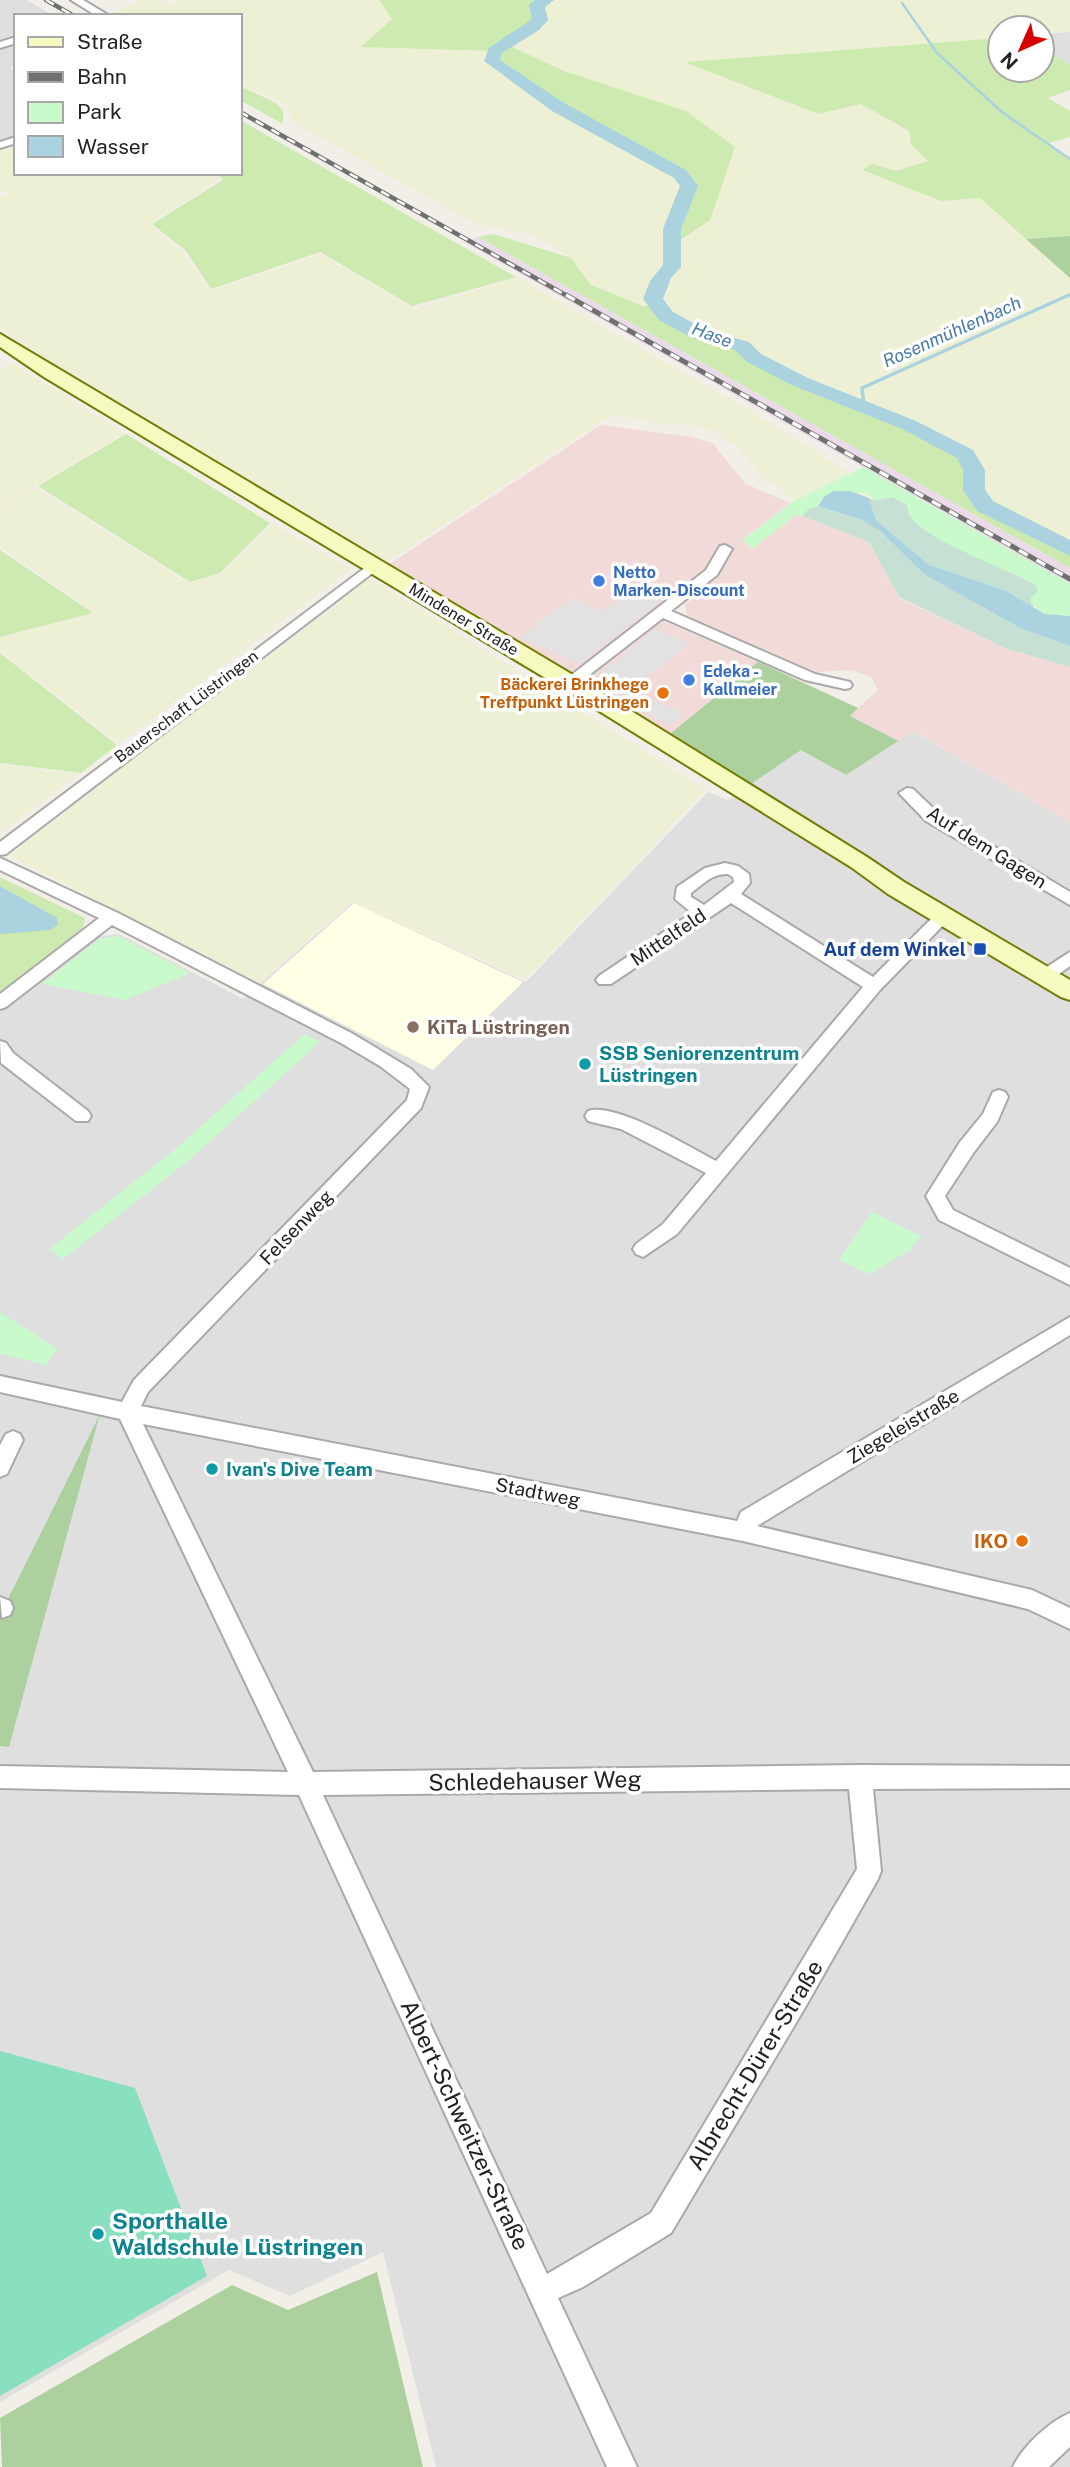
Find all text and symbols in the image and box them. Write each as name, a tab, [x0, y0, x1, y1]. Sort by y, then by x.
legend	[14, 14, 242, 175]
north arrow	[986, 14, 1056, 84]
text: Straße	[77, 29, 143, 54]
text: N	[996, 48, 1022, 74]
text: Bahn	[77, 64, 127, 89]
text: Park	[77, 99, 122, 124]
text: Wasser	[77, 134, 149, 159]
water label: Rosenmühlenbach	[879, 292, 1024, 371]
water label: Hase	[689, 317, 735, 352]
place label: Netto Marken-Discount	[613, 563, 745, 600]
marker: Netto Marken-Discount	[591, 573, 607, 589]
street label: Mindener Straße	[406, 579, 522, 660]
street label: Bauerschaft Lüstringen	[111, 646, 262, 767]
place label: Edeka - Kallmeier	[703, 662, 778, 699]
marker: Edeka - Kallmeier	[681, 672, 697, 688]
place label: Bäckerei Brinkhege Treffpunkt Lüstringen	[480, 675, 649, 712]
marker: Bäckerei Brinkhege Treffpunkt Lüstringen	[655, 685, 671, 701]
street label: Auf dem Gagen	[923, 801, 1051, 893]
street label: Mittelfeld	[626, 904, 710, 970]
place label: Auf dem Winkel	[823, 938, 966, 960]
marker: Auf dem Winkel	[972, 941, 988, 957]
place label: KiTa Lüstringen	[427, 1016, 570, 1038]
marker: KiTa Lüstringen	[405, 1019, 421, 1035]
place label: SSB Seniorenzentrum Lüstringen	[599, 1042, 799, 1086]
marker: SSB Seniorenzentrum Lüstringen	[577, 1056, 593, 1072]
street label: Felsenweg	[255, 1185, 337, 1269]
street label: Ziegeleistraße	[843, 1384, 963, 1468]
place label: Ivan's Dive Team	[226, 1458, 373, 1480]
marker: Ivan's Dive Team	[204, 1461, 220, 1477]
street label: Stadtweg	[494, 1473, 583, 1511]
place label: IKO	[974, 1530, 1008, 1552]
marker: IKO	[1014, 1533, 1030, 1549]
street label: Schledehauser Weg	[428, 1765, 642, 1796]
street label: Albrecht-Dürer-Straße	[681, 1955, 828, 2175]
street label: Albert-Schweitzer-Straße	[396, 1995, 535, 2254]
place label: Sporthalle Waldschule Lüstringen	[112, 2207, 363, 2260]
marker: Sporthalle Waldschule Lüstringen	[90, 2226, 106, 2242]

